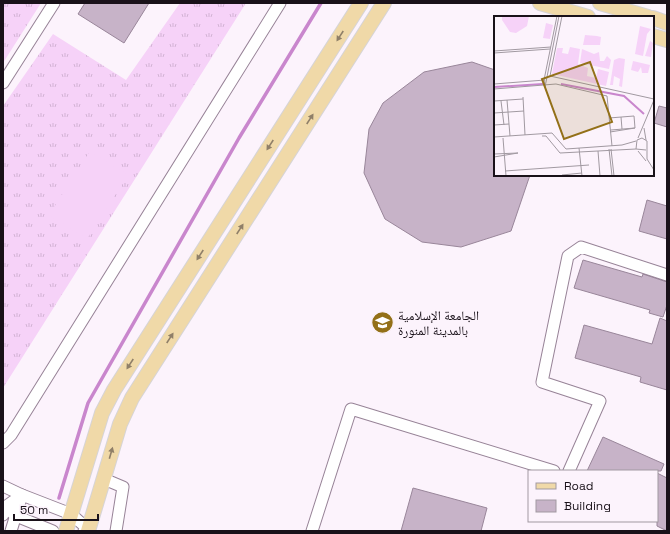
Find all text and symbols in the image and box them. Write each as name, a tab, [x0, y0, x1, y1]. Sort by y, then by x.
inset map	[494, 16, 654, 176]
one-way arrow	[336, 31, 344, 41]
one-way arrow	[306, 114, 314, 124]
one-way arrow	[266, 140, 274, 151]
one-way arrow	[236, 224, 244, 234]
one-way arrow	[196, 250, 204, 260]
place label: الجامعة الإسلامية بالمدينة المنورة	[398, 307, 479, 339]
school or university icon: الجامعة الإسلامية بالمدينة المنورة	[370, 309, 396, 335]
one-way arrow	[166, 333, 174, 344]
one-way arrow	[126, 359, 134, 370]
one-way arrow	[108, 447, 114, 459]
legend	[528, 470, 658, 522]
text: Road	[564, 478, 593, 494]
scale bar	[14, 496, 98, 522]
text: Building	[564, 498, 611, 514]
text: 50 m	[20, 502, 48, 518]

